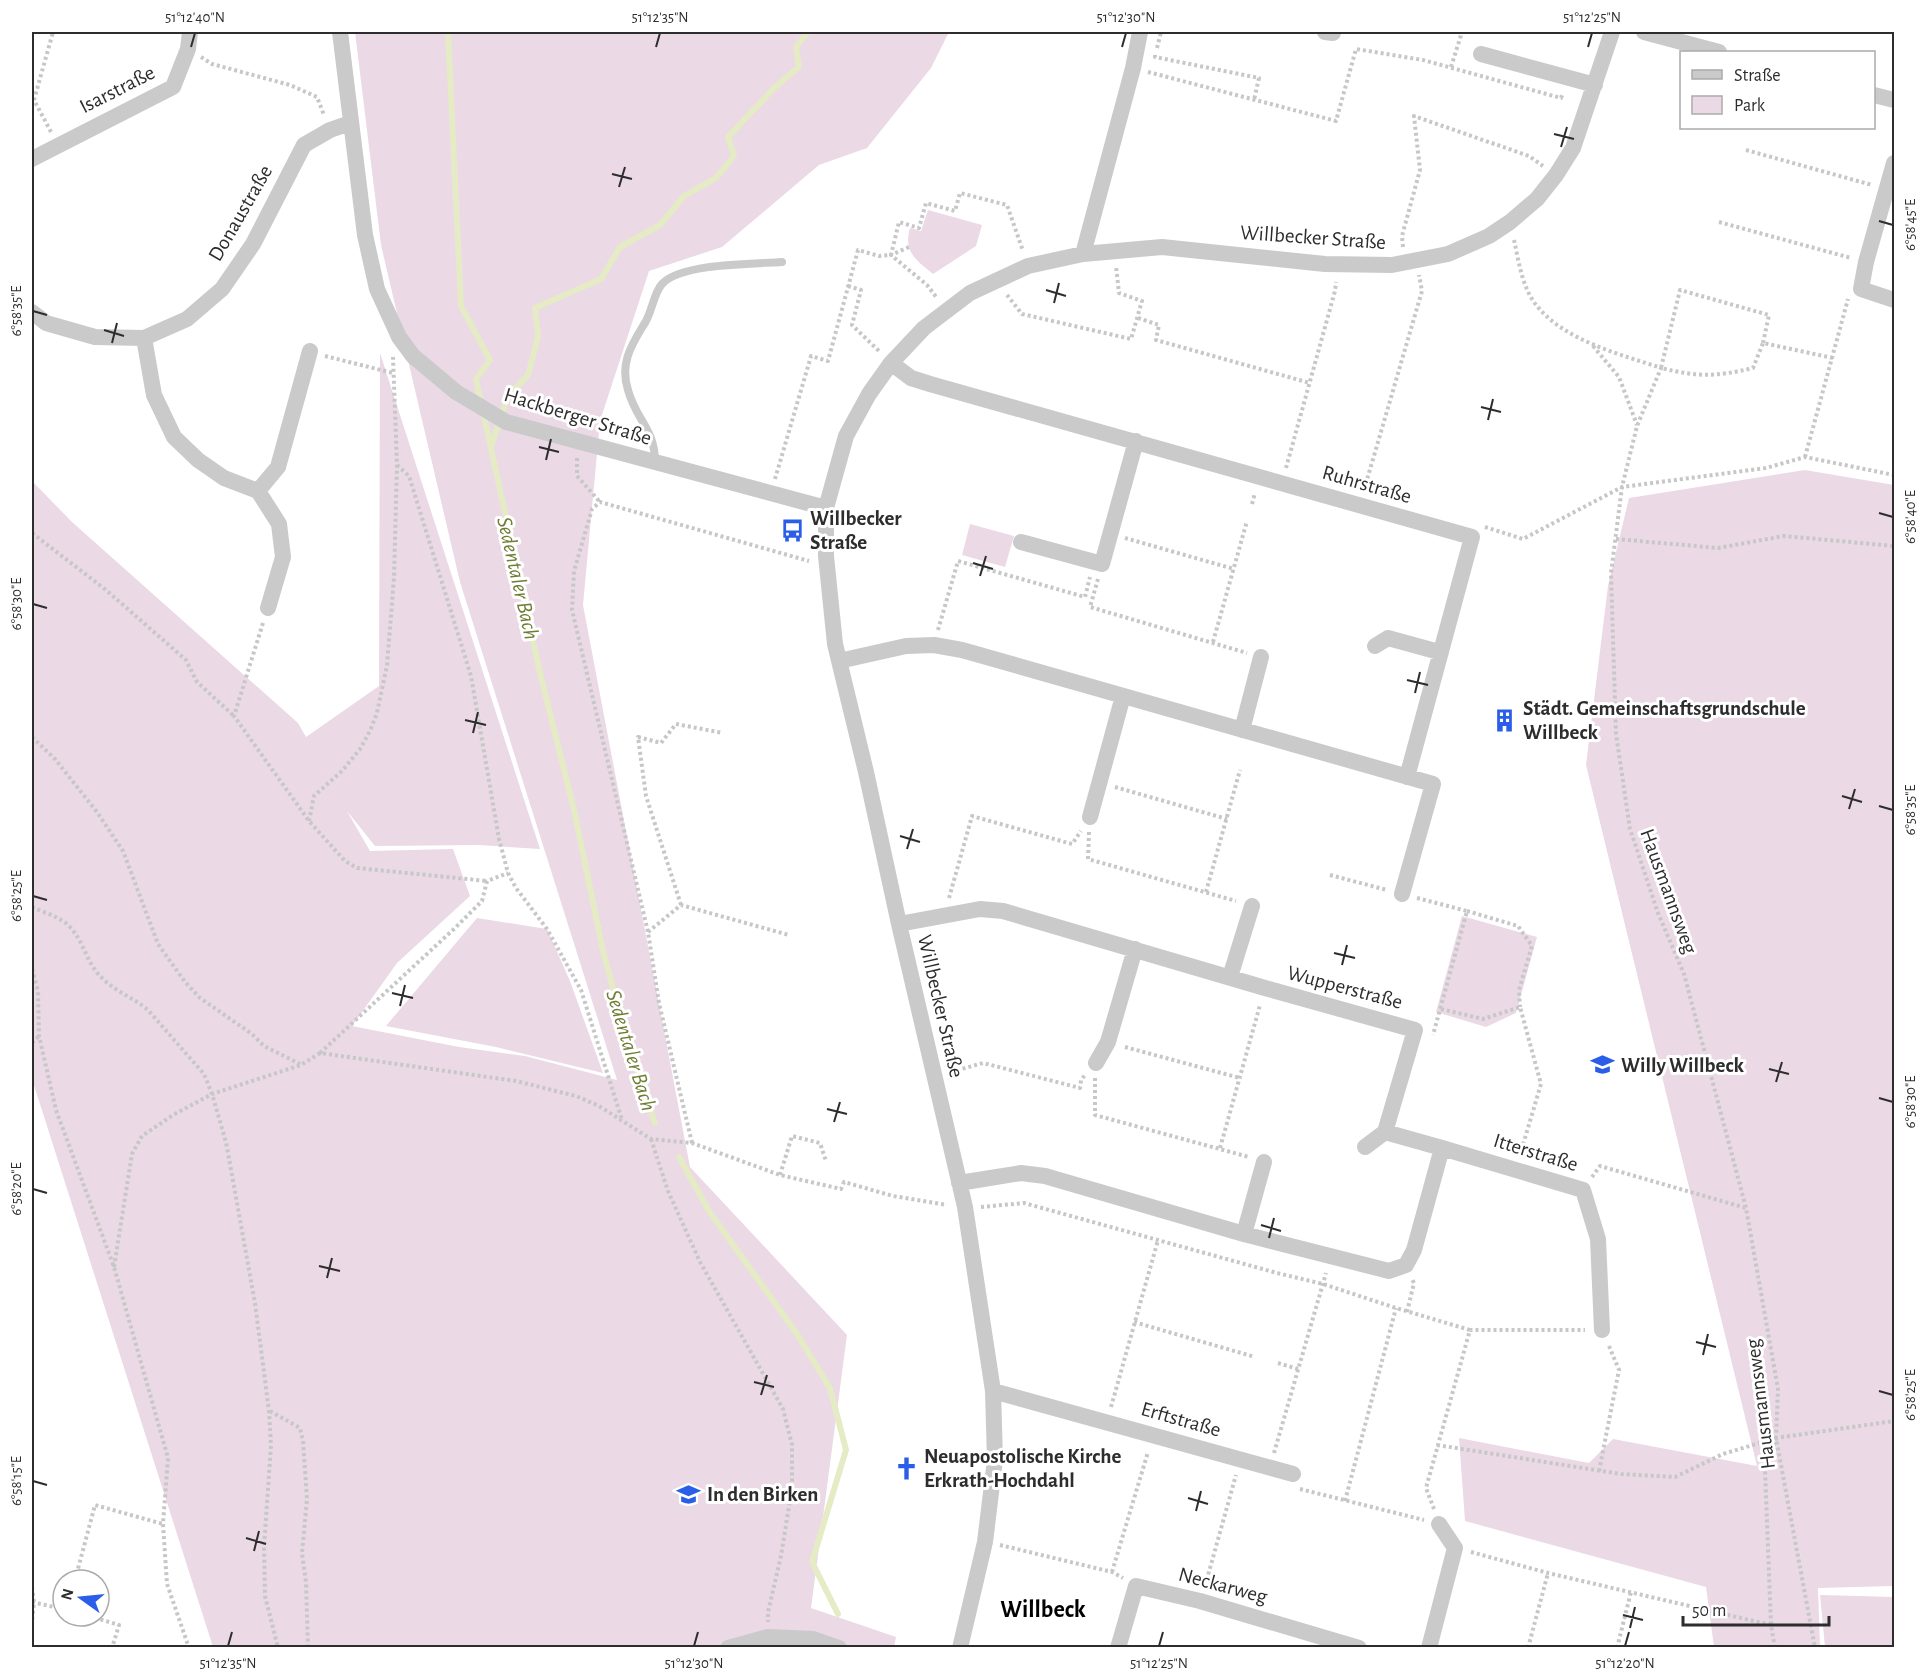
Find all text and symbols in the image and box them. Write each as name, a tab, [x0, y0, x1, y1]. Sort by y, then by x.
text: 51°12'40"N	[165, 10, 225, 25]
text: 51°12'35"N	[631, 10, 689, 25]
text: 51°12'30"N	[1097, 10, 1155, 25]
text: 51°12'25"N	[1563, 10, 1621, 25]
legend	[1680, 51, 1875, 129]
street label: Isarstraße	[76, 62, 158, 117]
text: Straße	[1734, 67, 1780, 85]
text: Park	[1734, 97, 1766, 115]
street label: Donaustraße	[205, 162, 276, 265]
text: 6°58'45"E	[1903, 199, 1918, 251]
street label: Willbecker Straße	[1239, 222, 1387, 253]
text: 6°58'35"E	[9, 285, 24, 337]
street label: Hackberger Straße	[502, 384, 654, 449]
street label: Ruhrstraße	[1320, 462, 1414, 507]
text: 6°58'40"E	[1903, 490, 1918, 544]
place label: Willbecker Straße	[810, 508, 902, 553]
water label: Sedentaler Bach	[493, 515, 543, 642]
bus stop icon: Willbecker Straße	[779, 517, 805, 543]
text: 6°58'30"E	[9, 578, 24, 630]
place label: Städt. Gemeinschaftsgrundschule Willbeck	[1523, 698, 1806, 743]
building icon: Städt. Gemeinschaftsgrundschule Willbeck	[1492, 707, 1518, 733]
text: 6°58'35"E	[1903, 784, 1918, 836]
street label: Hausmannsweg	[1636, 826, 1701, 957]
text: 6°58'25"E	[9, 870, 24, 922]
street label: Willbecker Straße	[914, 933, 967, 1080]
street label: Wupperstraße	[1285, 962, 1405, 1013]
water label: Sedentaler Bach	[602, 987, 660, 1113]
school or university icon: Willy Willbeck	[1590, 1052, 1616, 1078]
place label: Willy Willbeck	[1621, 1055, 1744, 1076]
text: 6°58'30"E	[1903, 1076, 1918, 1128]
street label: Itterstraße	[1491, 1130, 1581, 1175]
text: 6°58'20"E	[9, 1162, 24, 1216]
street label: Hausmannsweg	[1742, 1337, 1779, 1470]
text: 6°58'25"E	[1903, 1369, 1918, 1421]
street label: Erftstraße	[1139, 1398, 1223, 1441]
place label: Neuapostolische Kirche Erkrath-Hochdahl	[924, 1446, 1121, 1491]
church icon: Neuapostolische Kirche Erkrath-Hochdahl	[893, 1455, 919, 1481]
text: 6°58'15"E	[9, 1456, 24, 1506]
school or university icon: In den Birken	[676, 1481, 702, 1507]
place label: In den Birken	[707, 1484, 818, 1505]
street label: Neckarweg	[1176, 1564, 1270, 1608]
north arrow	[51, 1568, 111, 1628]
text: N	[58, 1587, 77, 1602]
scale bar	[1683, 1589, 1828, 1627]
district label: Willbeck	[1000, 1598, 1086, 1622]
text: 50 m	[1692, 1602, 1726, 1620]
text: 51°12'35"N	[199, 1656, 257, 1671]
text: 51°12'30"N	[665, 1656, 723, 1671]
text: 51°12'25"N	[1130, 1656, 1188, 1671]
text: 51°12'20"N	[1595, 1656, 1655, 1671]

